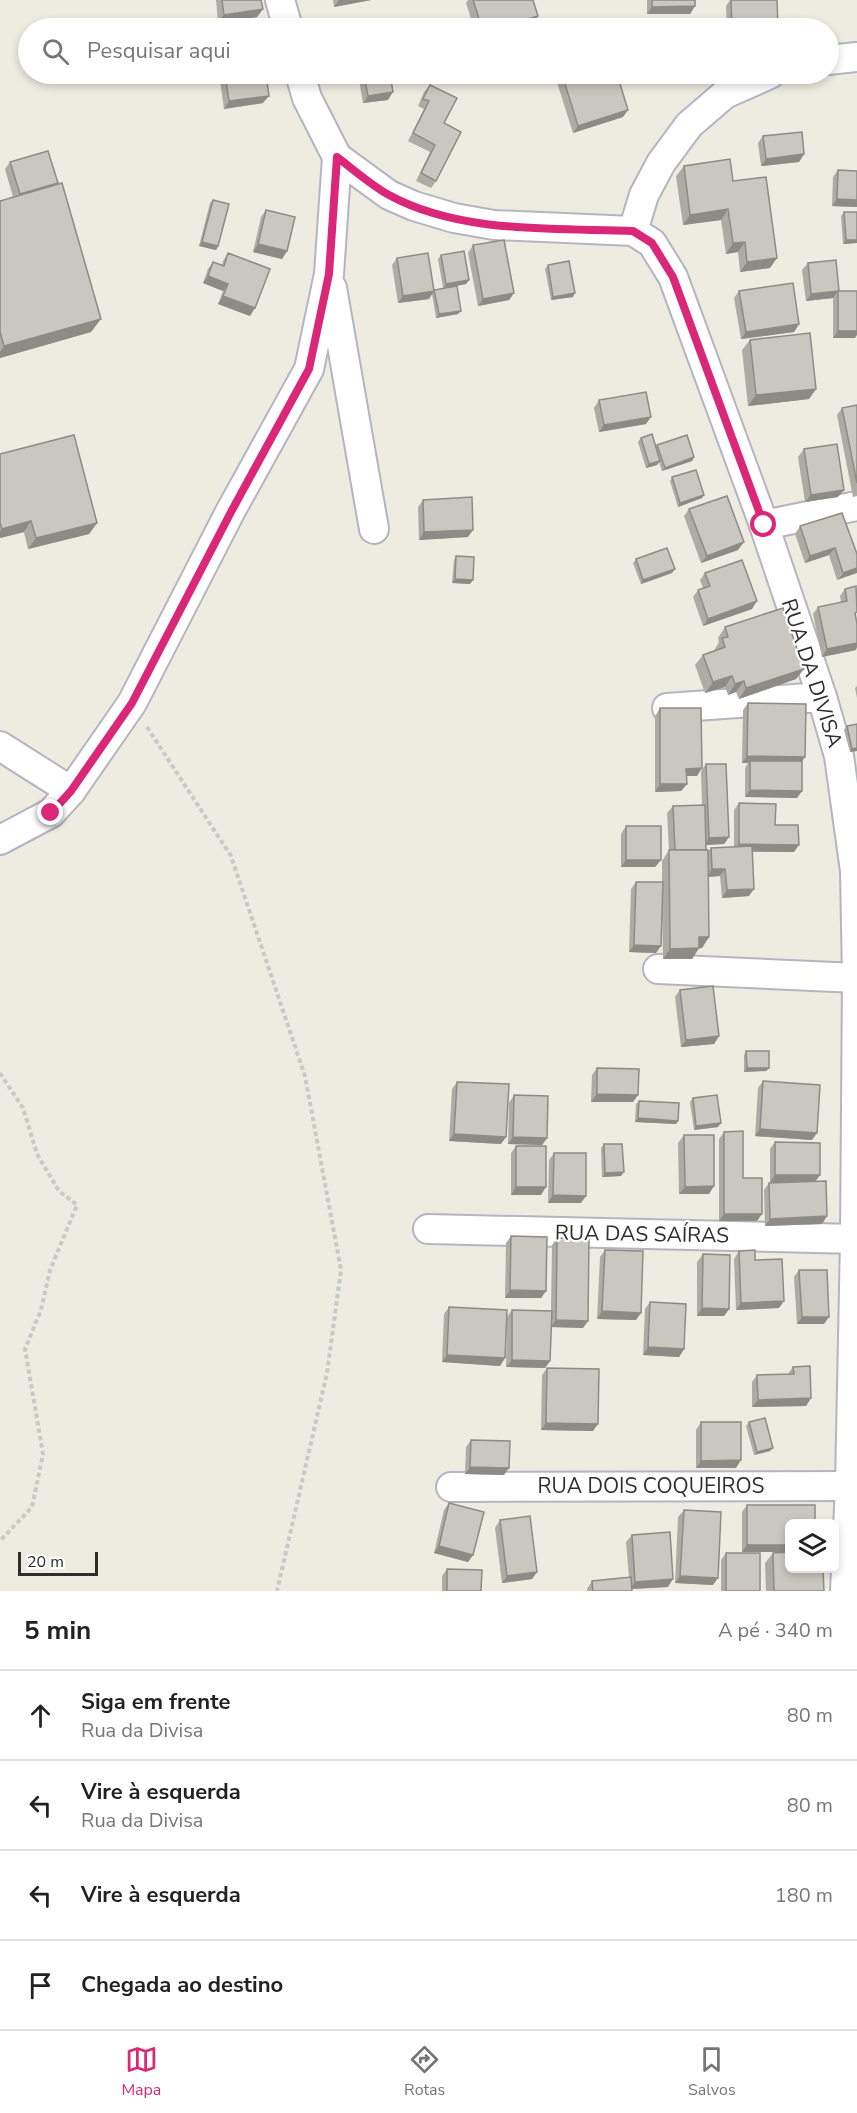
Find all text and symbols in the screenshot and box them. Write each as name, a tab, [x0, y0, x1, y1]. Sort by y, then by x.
search box	[18, 18, 839, 84]
icon: search	[39, 35, 72, 68]
text: Pesquisar aqui	[87, 36, 231, 66]
route start	[750, 511, 776, 537]
street label: RUA DA DIVISA	[775, 595, 849, 751]
route end	[37, 799, 63, 825]
street label: RUA DAS SAÍRAS	[555, 1218, 729, 1250]
street label: RUA DOIS COQUEIROS	[537, 1472, 765, 1500]
map controls	[785, 1519, 839, 1573]
button: layers	[785, 1519, 839, 1573]
scale bar	[18, 1549, 98, 1576]
text: 20 m	[27, 1551, 64, 1573]
text: 5 min	[24, 1613, 91, 1648]
text: A pé · 340 m	[718, 1617, 833, 1644]
text: Siga em frente	[81, 1687, 230, 1717]
icon: ahead	[24, 1699, 57, 1732]
text: 80 m	[787, 1702, 833, 1729]
text: Rua da Divisa	[81, 1717, 203, 1744]
text: Vire à esquerda	[81, 1777, 241, 1807]
icon: left	[24, 1789, 57, 1822]
text: 80 m	[787, 1792, 833, 1819]
text: Rua da Divisa	[81, 1807, 203, 1834]
icon: left	[24, 1879, 57, 1912]
text: Vire à esquerda	[81, 1880, 241, 1910]
text: 180 m	[775, 1882, 833, 1909]
icon: arrive	[24, 1969, 57, 2002]
text: Chegada ao destino	[81, 1970, 283, 2000]
tab: Mapa	[121, 2043, 161, 2101]
tab: Rotas	[404, 2043, 445, 2101]
tab: Salvos	[688, 2043, 736, 2101]

